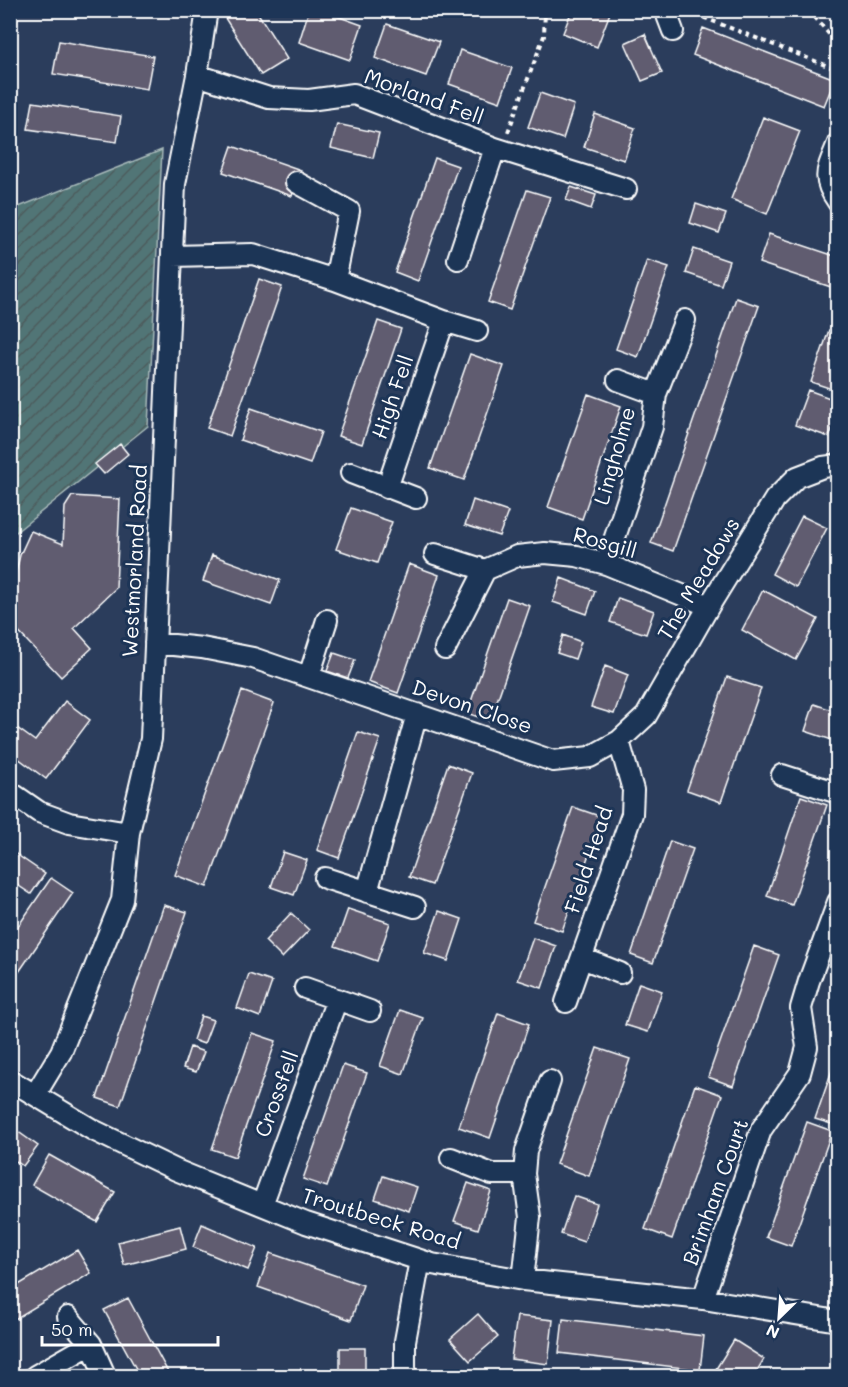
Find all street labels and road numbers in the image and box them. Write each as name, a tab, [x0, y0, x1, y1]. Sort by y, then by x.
street label: Morland Fell	[361, 62, 488, 130]
street label: High Fell	[365, 351, 419, 442]
street label: Lingholme	[587, 404, 640, 508]
street label: Westmorland Road	[115, 464, 152, 658]
street label: The Meadows	[651, 512, 745, 644]
street label: Rosgill	[570, 520, 641, 564]
street label: Devon Close	[409, 672, 536, 739]
street label: Field Head	[558, 803, 618, 916]
street label: Crossfell	[247, 1047, 304, 1140]
street label: Brimham Court	[676, 1115, 754, 1268]
street label: Troutbeck Road	[299, 1181, 464, 1254]

